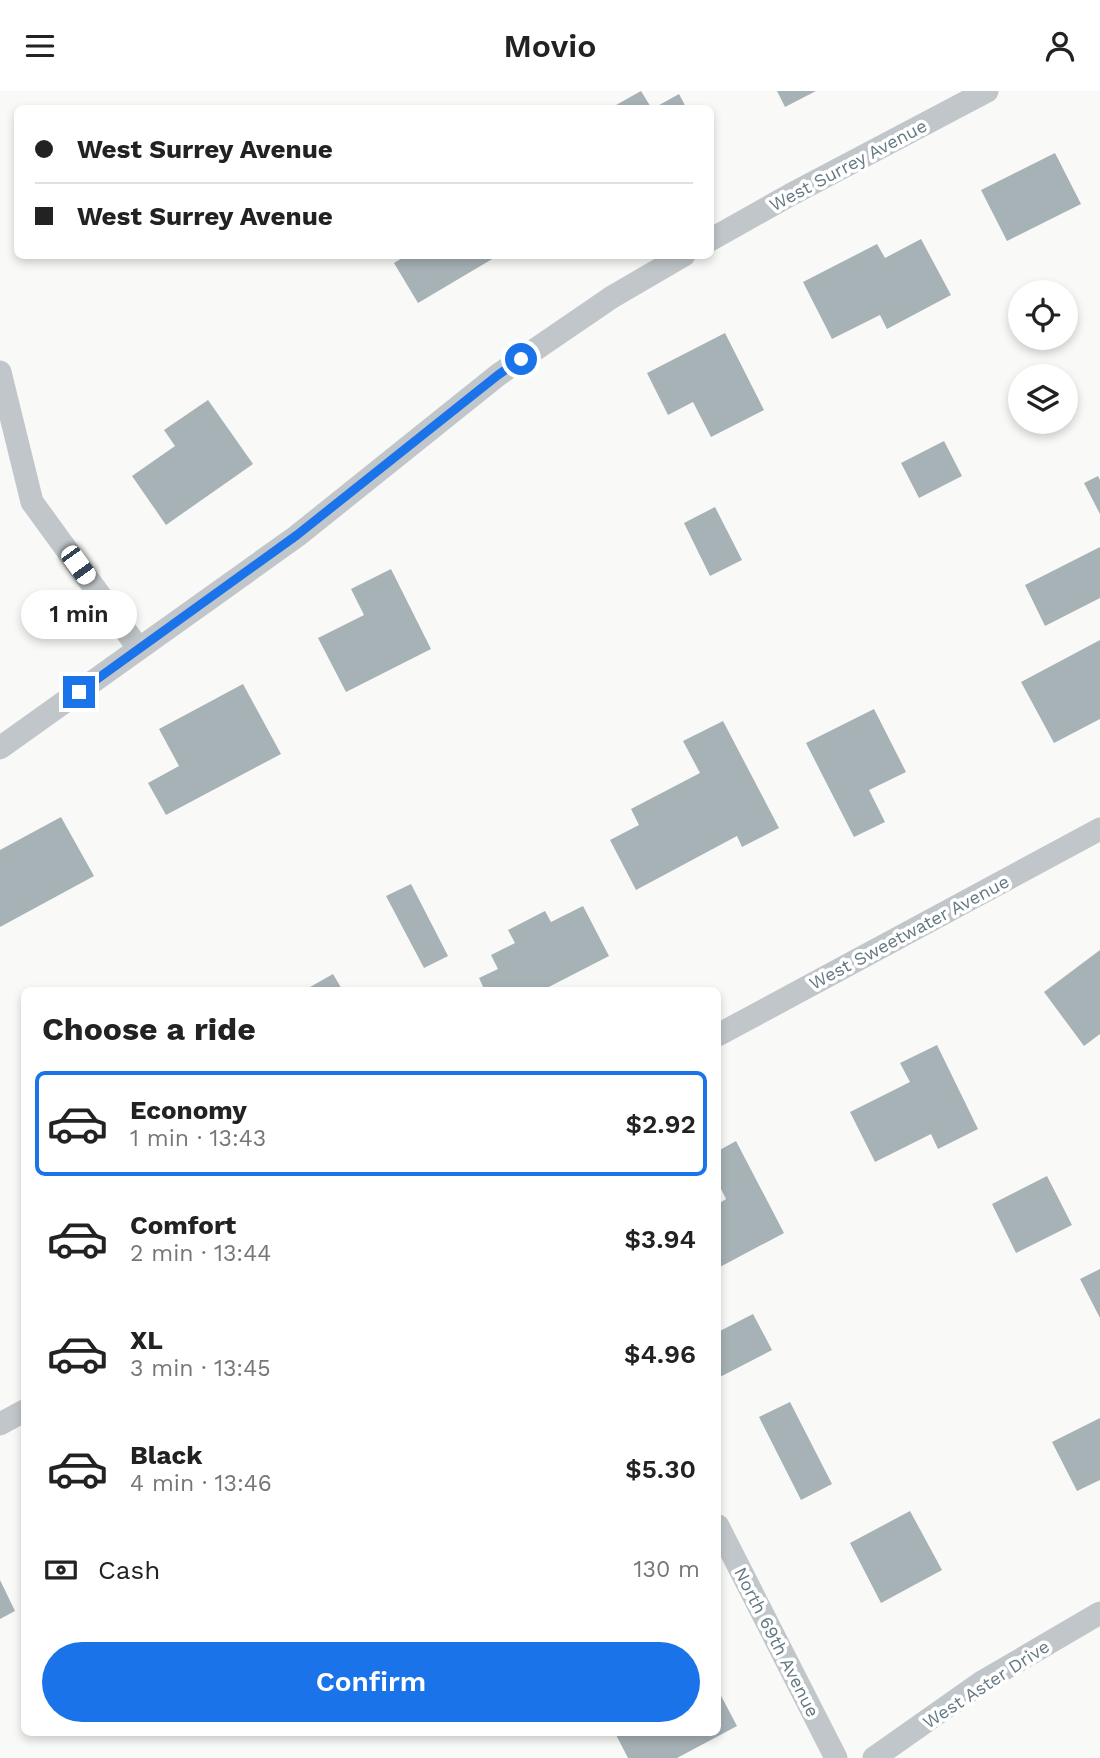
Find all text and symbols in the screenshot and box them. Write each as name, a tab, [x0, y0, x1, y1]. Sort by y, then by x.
icon: menu	[21, 27, 59, 65]
text: Movio	[504, 27, 596, 65]
icon: person	[1041, 27, 1079, 65]
street label: West Surrey Avenue	[766, 115, 930, 215]
text: West Surrey Avenue	[77, 134, 333, 164]
text: West Surrey Avenue	[77, 201, 333, 231]
map controls	[1008, 280, 1078, 434]
button: locate	[1008, 280, 1078, 350]
route start	[505, 343, 537, 375]
button: layers	[1008, 364, 1078, 434]
car	[58, 542, 99, 588]
callout: 1 min	[21, 591, 137, 639]
text: 1 min	[49, 601, 109, 628]
route end	[63, 676, 95, 708]
street label: West Sweetwater Avenue	[806, 870, 1012, 994]
text: Choose a ride	[42, 1010, 256, 1048]
icon: car	[46, 1092, 109, 1155]
text: Economy	[130, 1095, 247, 1125]
text: $2.92	[625, 1109, 696, 1139]
text: 1 min · 13:43	[130, 1125, 266, 1152]
icon: car	[46, 1207, 109, 1270]
text: Comfort	[130, 1210, 236, 1240]
text: $3.94	[624, 1224, 696, 1254]
text: 2 min · 13:44	[130, 1240, 271, 1267]
icon: car	[46, 1322, 109, 1385]
text: XL	[130, 1325, 163, 1355]
text: $4.96	[624, 1339, 696, 1369]
text: 3 min · 13:45	[130, 1355, 271, 1382]
icon: car	[46, 1437, 109, 1500]
text: Black	[130, 1440, 202, 1470]
text: $5.30	[625, 1454, 696, 1484]
text: 4 min · 13:46	[130, 1470, 272, 1497]
icon: cash	[42, 1551, 80, 1589]
text: Cash	[98, 1555, 160, 1585]
text: 130 m	[634, 1556, 700, 1583]
street label: North 69th Avenue	[730, 1564, 824, 1720]
street label: West Aster Drive	[919, 1635, 1053, 1733]
button: Confirm	[42, 1642, 700, 1722]

